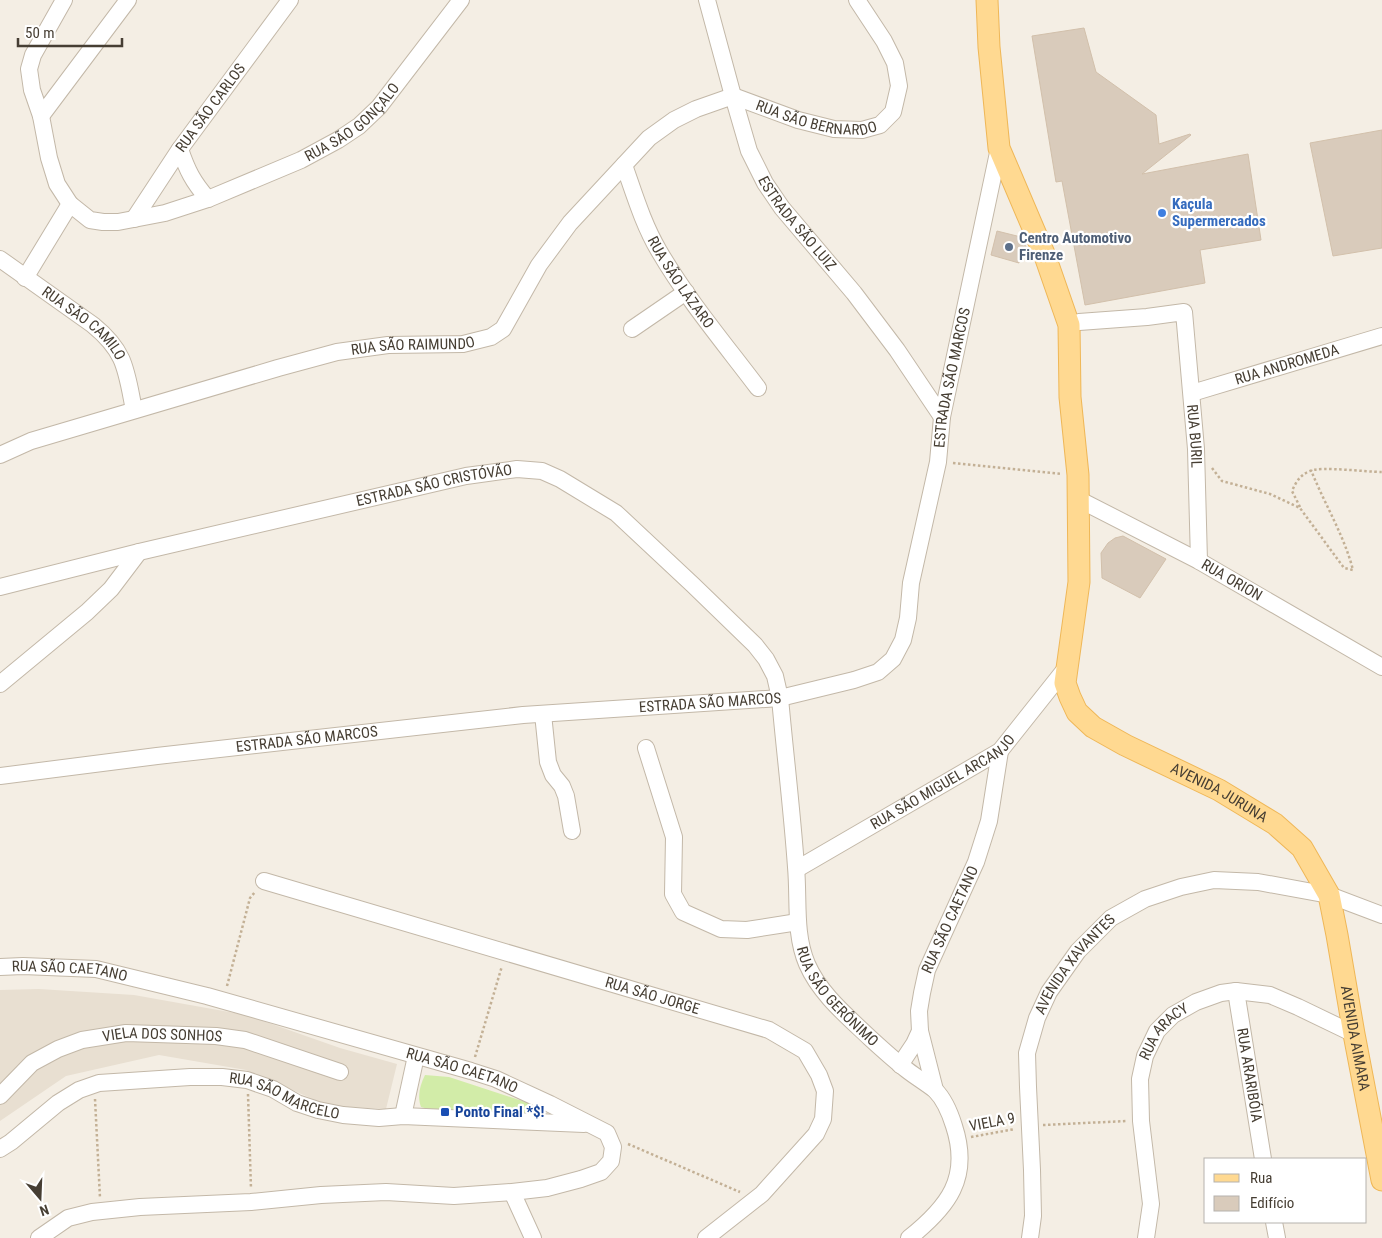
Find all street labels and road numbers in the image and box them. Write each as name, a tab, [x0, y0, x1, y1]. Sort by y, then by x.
street label: RUA SÃO CARLOS	[172, 60, 249, 156]
street label: RUA SÃO GONÇALO	[302, 79, 403, 165]
street label: RUA SÃO BERNARDO	[753, 96, 879, 139]
street label: ESTRADA SÃO LUIZ	[754, 173, 840, 274]
street label: RUA SÃO LÁZARO	[644, 233, 718, 332]
street label: RUA SÃO CAMILO	[38, 283, 129, 363]
street label: ESTRADA SÃO MARCOS	[930, 306, 974, 449]
street label: RUA SÃO RAIMUNDO	[350, 332, 477, 359]
street label: RUA ANDROMEDA	[1233, 340, 1341, 389]
street label: RUA BURIL	[1183, 403, 1206, 468]
street label: ESTRADA SÃO CRISTÓVÃO	[354, 461, 513, 510]
street label: RUA ORION	[1198, 555, 1266, 605]
street label: ESTRADA SÃO MARCOS	[638, 689, 782, 716]
street label: ESTRADA SÃO MARCOS	[235, 722, 379, 756]
street label: RUA SÃO MIGUEL ARCANJO	[867, 731, 1019, 833]
street label: AVENIDA JURUNA	[1168, 759, 1271, 827]
street label: RUA SÃO CAETANO	[918, 863, 982, 976]
street label: AVENIDA XAVANTES	[1031, 910, 1119, 1017]
street label: RUA SÃO GERÔNIMO	[793, 945, 882, 1050]
street label: RUA SÃO CAETANO	[12, 957, 129, 985]
street label: RUA SÃO JORGE	[603, 973, 702, 1018]
street label: AVENIDA AIMARA	[1337, 984, 1374, 1093]
street label: RUA ARACY	[1135, 999, 1192, 1063]
street label: VIELA DOS SONHOS	[101, 1024, 224, 1046]
street label: RUA ARARIBÓIA	[1233, 1027, 1266, 1124]
street label: RUA SÃO CAETANO	[404, 1044, 521, 1097]
street label: RUA SÃO MARCELO	[228, 1069, 341, 1123]
street label: VIELA 9	[968, 1109, 1016, 1135]

